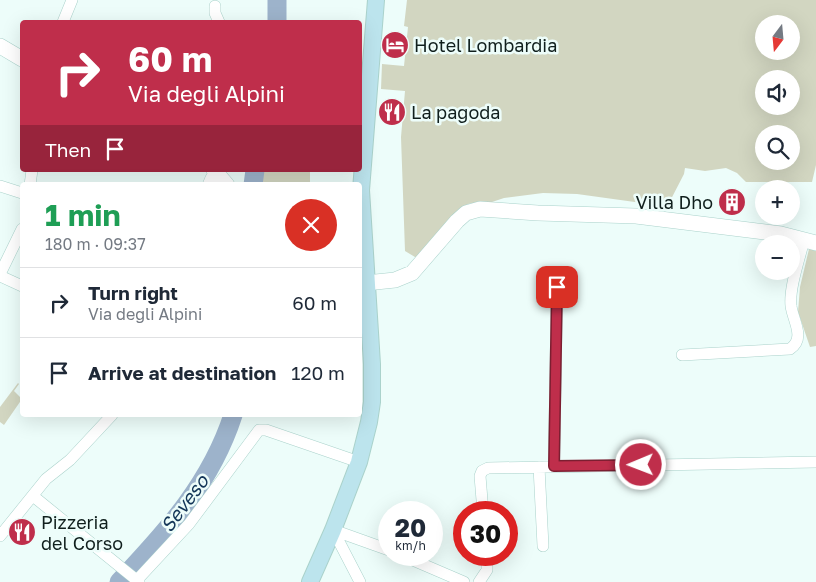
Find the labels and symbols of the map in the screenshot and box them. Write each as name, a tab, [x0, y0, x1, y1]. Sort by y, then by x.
north arrow	[755, 15, 800, 60]
hotel icon: Hotel Lombardia	[380, 30, 410, 60]
place label: Hotel Lombardia	[414, 34, 557, 56]
restaurant icon: La pagoda	[377, 97, 407, 127]
place label: La pagoda	[411, 101, 500, 123]
building icon: Villa Dho	[717, 187, 747, 217]
place label: Villa Dho	[635, 191, 713, 213]
pin	[536, 266, 578, 308]
position arrow	[614, 438, 666, 490]
water label: Seveso	[155, 469, 214, 536]
speed limit sign: 30	[453, 501, 518, 566]
place label: Pizzeria del Corso	[41, 511, 123, 554]
restaurant icon: Pizzeria del Corso	[7, 517, 37, 547]

